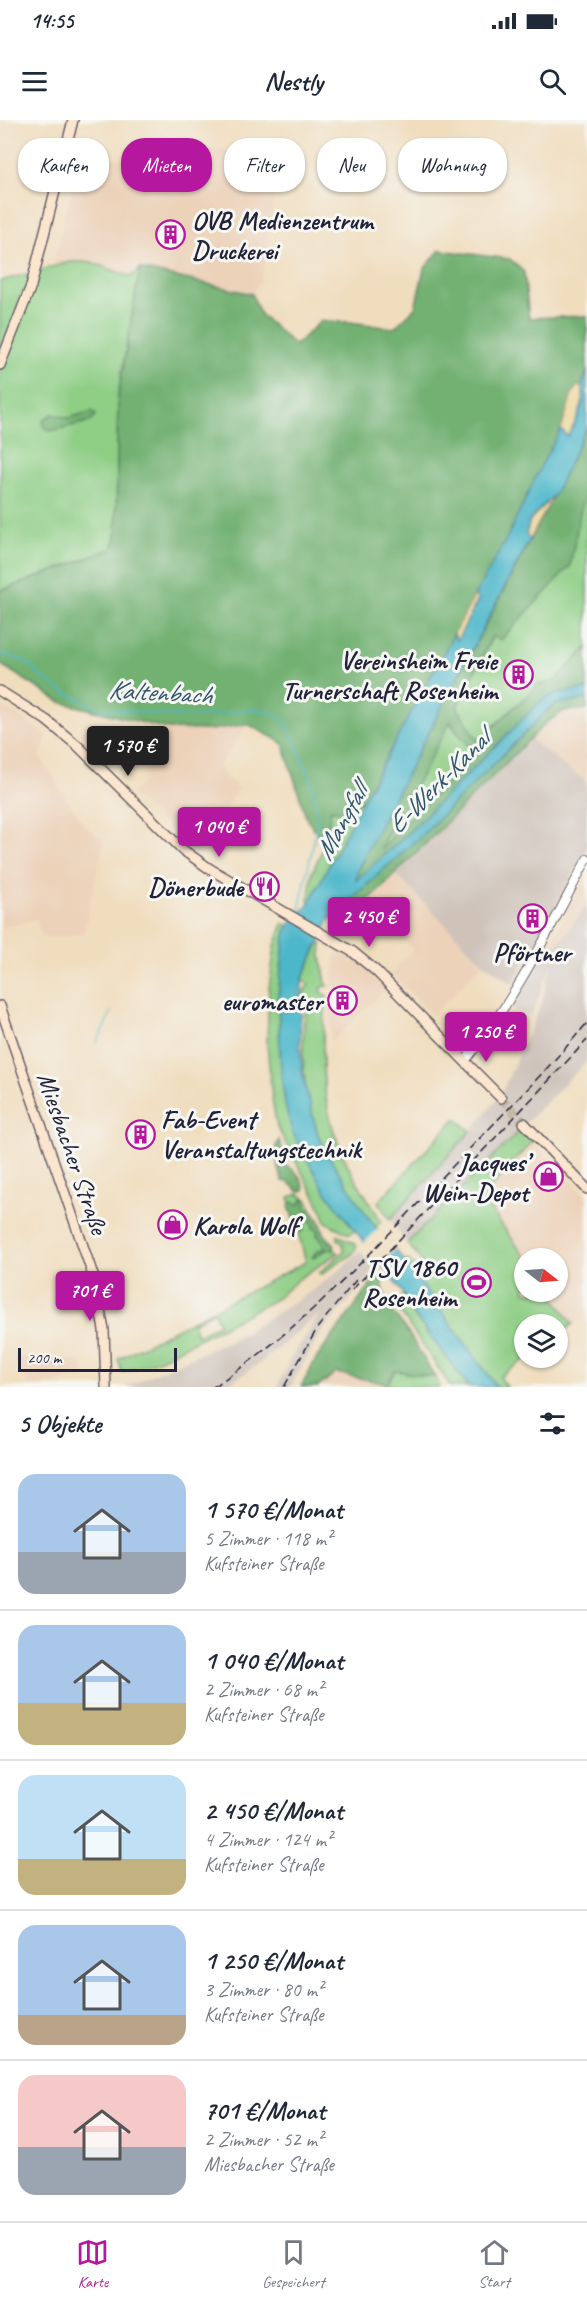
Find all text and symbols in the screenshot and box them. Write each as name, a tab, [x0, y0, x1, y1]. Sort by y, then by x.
text: 14:55	[30, 7, 73, 35]
text: Nestly	[264, 64, 323, 98]
icon: menu	[18, 65, 51, 98]
icon: search	[536, 65, 569, 98]
chip: Kaufen	[18, 138, 109, 192]
chip: Mieten	[121, 138, 212, 192]
chip: Filter	[224, 138, 305, 192]
chip: Neu	[317, 138, 386, 192]
chip: Wohnung	[398, 138, 507, 192]
place label: OVB Medienzentrum Druckerei	[192, 204, 375, 267]
building icon: OVB Medienzentrum Druckerei	[155, 219, 187, 251]
place label: Vereinsheim Freie Turnerschaft Rosenheim	[282, 644, 499, 707]
building icon: Vereinsheim Freie Turnerschaft Rosenheim	[502, 659, 534, 691]
water label: Kaltenbach	[108, 672, 214, 712]
water label: E-Werk-Kanal	[379, 717, 503, 841]
pin: 1 570 €	[73, 726, 183, 777]
text: 1 570 €	[101, 733, 155, 758]
water label: Mangfall	[307, 771, 380, 866]
pin: 1 040 €	[164, 807, 274, 858]
text: 1 040 €	[192, 814, 246, 839]
place label: Dönerbude	[148, 871, 245, 904]
restaurant icon: Dönerbude	[248, 871, 280, 903]
pin: 2 450 €	[314, 897, 424, 948]
building icon: Pförtner	[516, 902, 548, 934]
text: 2 450 €	[342, 904, 396, 929]
place label: Pförtner	[493, 936, 573, 969]
place label: euromaster	[222, 985, 325, 1018]
building icon: euromaster	[327, 985, 359, 1017]
pin: 1 250 €	[431, 1012, 541, 1063]
text: 1 250 €	[459, 1019, 513, 1044]
street label: Miesbacher Straße	[29, 1068, 116, 1241]
place label: Fab-Event Veranstaltungstechnik	[161, 1103, 363, 1166]
building icon: Fab-Event Veranstaltungstechnik	[124, 1118, 156, 1150]
place label: Jacques’ Wein-Depot	[423, 1146, 534, 1209]
shop icon: Jacques’ Wein-Depot	[533, 1161, 565, 1193]
shop icon: Karola Wolf	[156, 1209, 188, 1241]
place label: Karola Wolf	[193, 1209, 304, 1242]
north arrow	[514, 1248, 568, 1302]
map controls	[514, 1248, 568, 1368]
place label: TSV 1860 Rosenheim	[362, 1251, 458, 1314]
sports icon: TSV 1860 Rosenheim	[461, 1266, 493, 1298]
pin: 701 €	[48, 1271, 132, 1322]
text: 701 €	[70, 1278, 110, 1303]
button: layers	[514, 1314, 568, 1368]
scale bar	[18, 1345, 177, 1372]
text: 200 m	[27, 1348, 61, 1368]
text: 5 Objekte	[18, 1407, 102, 1440]
icon: filters	[536, 1407, 569, 1440]
text: 1 570 €/Monat	[204, 1493, 343, 1526]
icon: home	[66, 1498, 138, 1570]
text: 5 Zimmer · 118 m²	[204, 1526, 332, 1551]
text: Kufsteiner Straße	[204, 1551, 323, 1576]
text: 1 040 €/Monat	[204, 1644, 343, 1677]
icon: home	[66, 1649, 138, 1721]
text: 2 Zimmer · 68 m²	[204, 1677, 323, 1702]
text: Kufsteiner Straße	[204, 1702, 323, 1727]
text: 2 450 €/Monat	[204, 1794, 343, 1827]
icon: home	[66, 1799, 138, 1871]
text: 4 Zimmer · 124 m²	[204, 1827, 332, 1852]
text: Kufsteiner Straße	[204, 1852, 323, 1877]
text: 1 250 €/Monat	[204, 1944, 343, 1977]
icon: home	[66, 1949, 138, 2021]
text: 3 Zimmer · 80 m²	[204, 1977, 323, 2002]
text: Kufsteiner Straße	[204, 2002, 323, 2027]
text: 701 €/Monat	[204, 2094, 325, 2127]
icon: home	[66, 2099, 138, 2171]
text: 2 Zimmer · 52 m²	[204, 2127, 323, 2152]
text: Miesbacher Straße	[204, 2152, 334, 2177]
tab: Karte	[76, 2236, 109, 2292]
tab: Gespeichert	[262, 2236, 325, 2292]
tab: Start	[478, 2236, 511, 2292]

